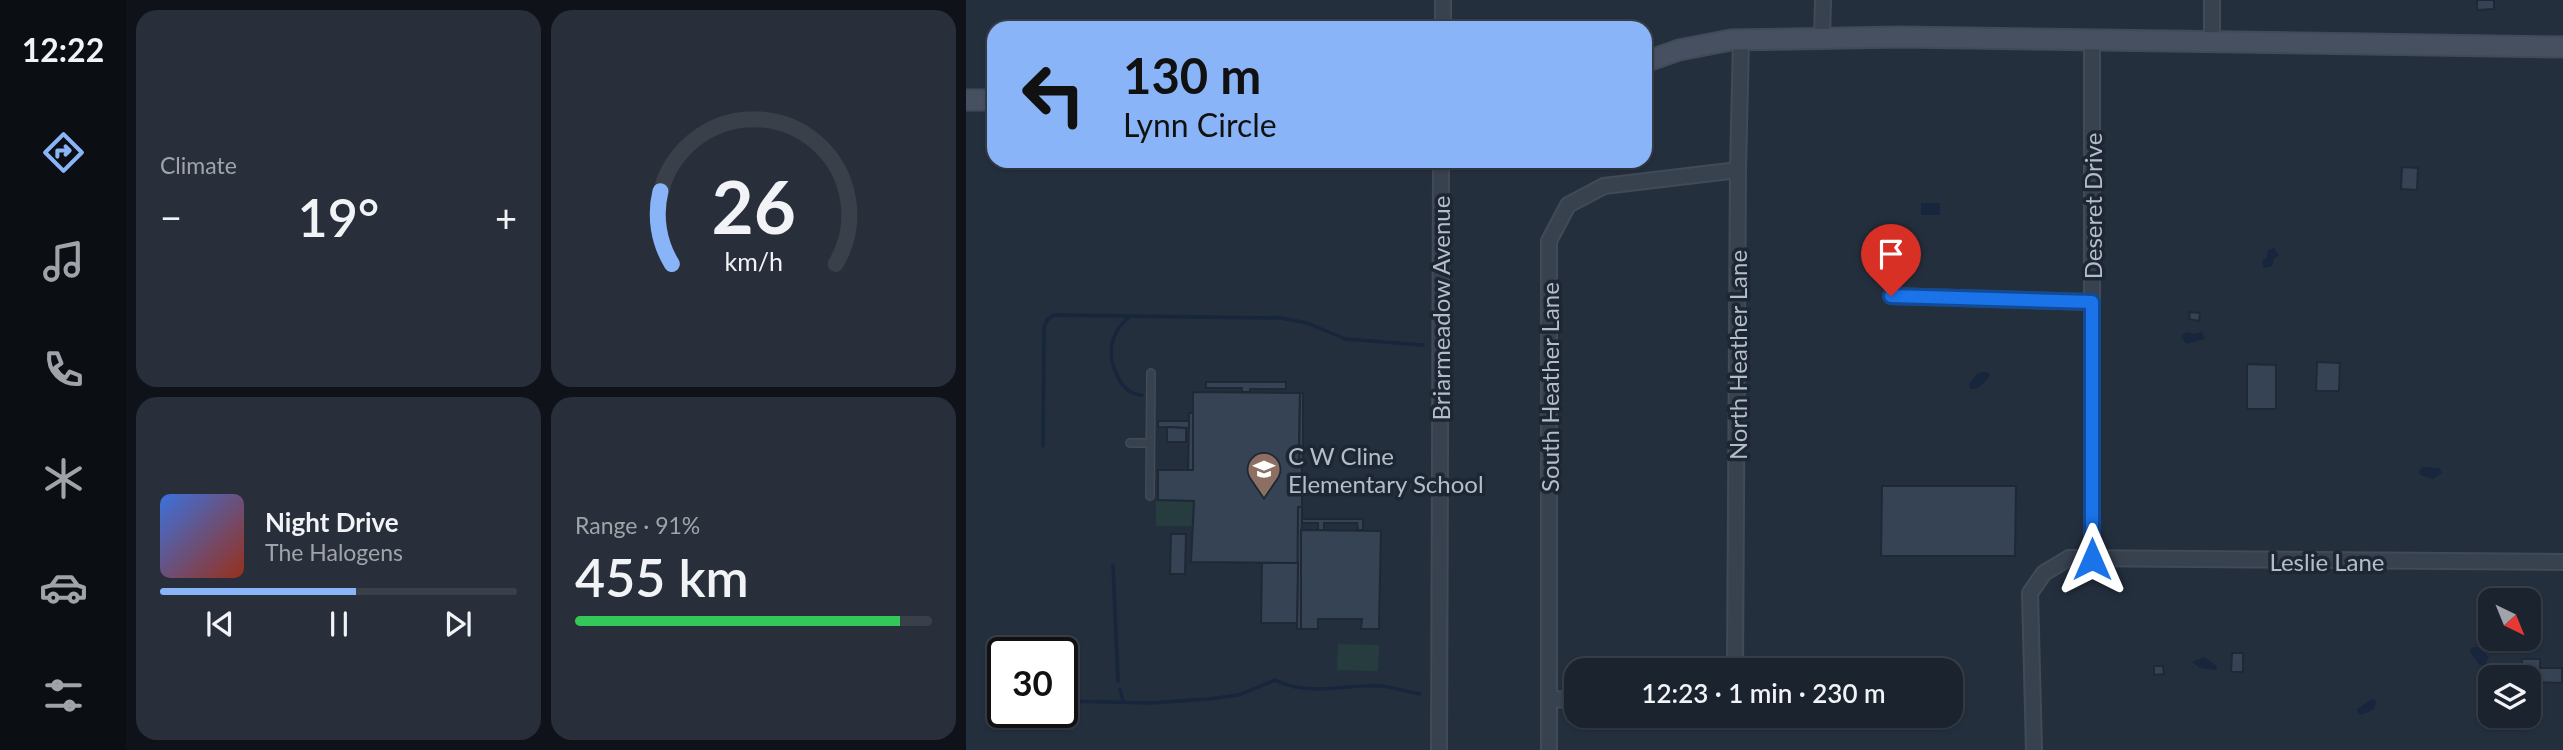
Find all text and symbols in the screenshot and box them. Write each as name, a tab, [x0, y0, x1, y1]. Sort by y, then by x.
text: 12:22	[22, 30, 104, 69]
text: 130 m	[1123, 46, 1261, 104]
icon: left	[1008, 49, 1099, 140]
text: Lynn Circle	[1123, 105, 1277, 144]
icon: directions	[39, 128, 88, 177]
street label: Deseret Drive	[2078, 133, 2107, 279]
text: Climate	[160, 151, 237, 179]
text: 26	[711, 163, 796, 251]
text: 19°	[298, 186, 379, 248]
text: −	[160, 194, 182, 240]
text: +	[495, 194, 517, 240]
street label: Briarmeadow Avenue	[1426, 196, 1455, 420]
pin	[1861, 224, 1921, 296]
icon: arrive	[1872, 235, 1910, 273]
icon: music	[39, 237, 88, 286]
text: km/h	[724, 246, 783, 276]
street label: North Heather Lane	[1723, 250, 1752, 460]
street label: South Heather Lane	[1535, 282, 1564, 492]
icon: phone	[39, 345, 88, 394]
place label: C W Cline Elementary School	[1288, 441, 1484, 498]
school or university icon: C W Cline Elementary School	[1245, 450, 1283, 499]
icon: climate	[39, 454, 88, 503]
text: Night Drive	[265, 506, 399, 538]
text: Range · 91%	[575, 511, 700, 539]
position arrow	[2055, 522, 2129, 596]
text: The Halogens	[265, 538, 403, 566]
text: 455 km	[575, 546, 749, 608]
street label: Leslie Lane	[2269, 547, 2385, 576]
icon: car	[39, 563, 88, 612]
north arrow	[2478, 588, 2541, 651]
map controls	[2478, 588, 2541, 728]
icon: previous	[201, 605, 239, 643]
icon: pause	[320, 605, 358, 643]
icon: next	[439, 605, 477, 643]
speed limit sign: 30	[987, 637, 1078, 728]
button: layers	[2478, 665, 2541, 728]
icon: filters	[39, 671, 88, 720]
text: 12:23 · 1 min · 230 m	[1641, 677, 1886, 709]

